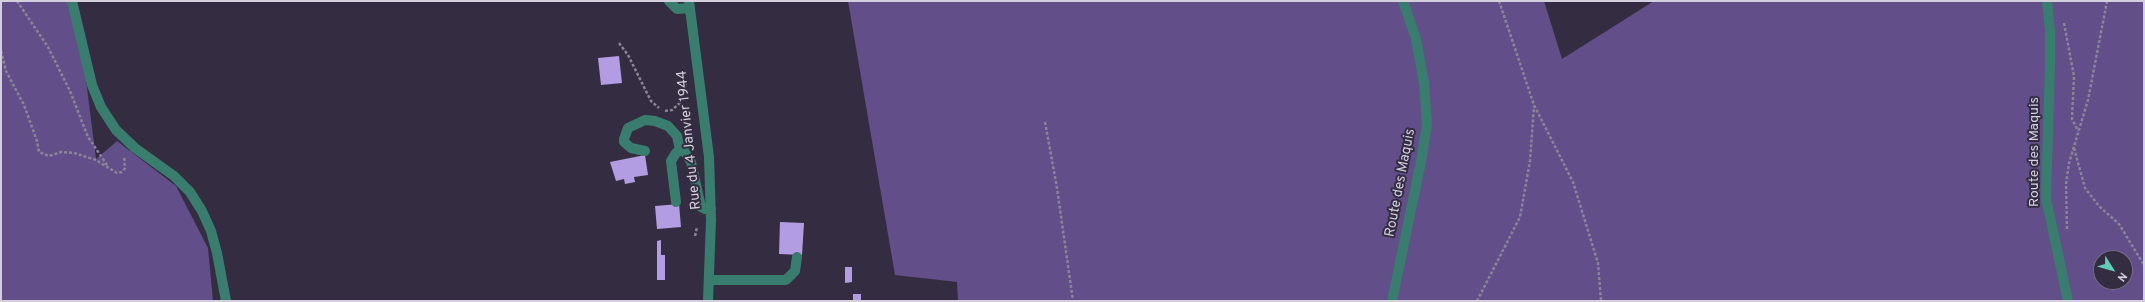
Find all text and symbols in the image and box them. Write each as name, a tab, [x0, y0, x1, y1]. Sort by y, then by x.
street label: Rue du 4 Janvier 1944	[674, 70, 706, 210]
street label: Route des Maquis	[2027, 97, 2043, 207]
street label: Route des Maquis	[1382, 127, 1420, 239]
north arrow	[2093, 250, 2133, 290]
text: N	[2114, 269, 2130, 284]

